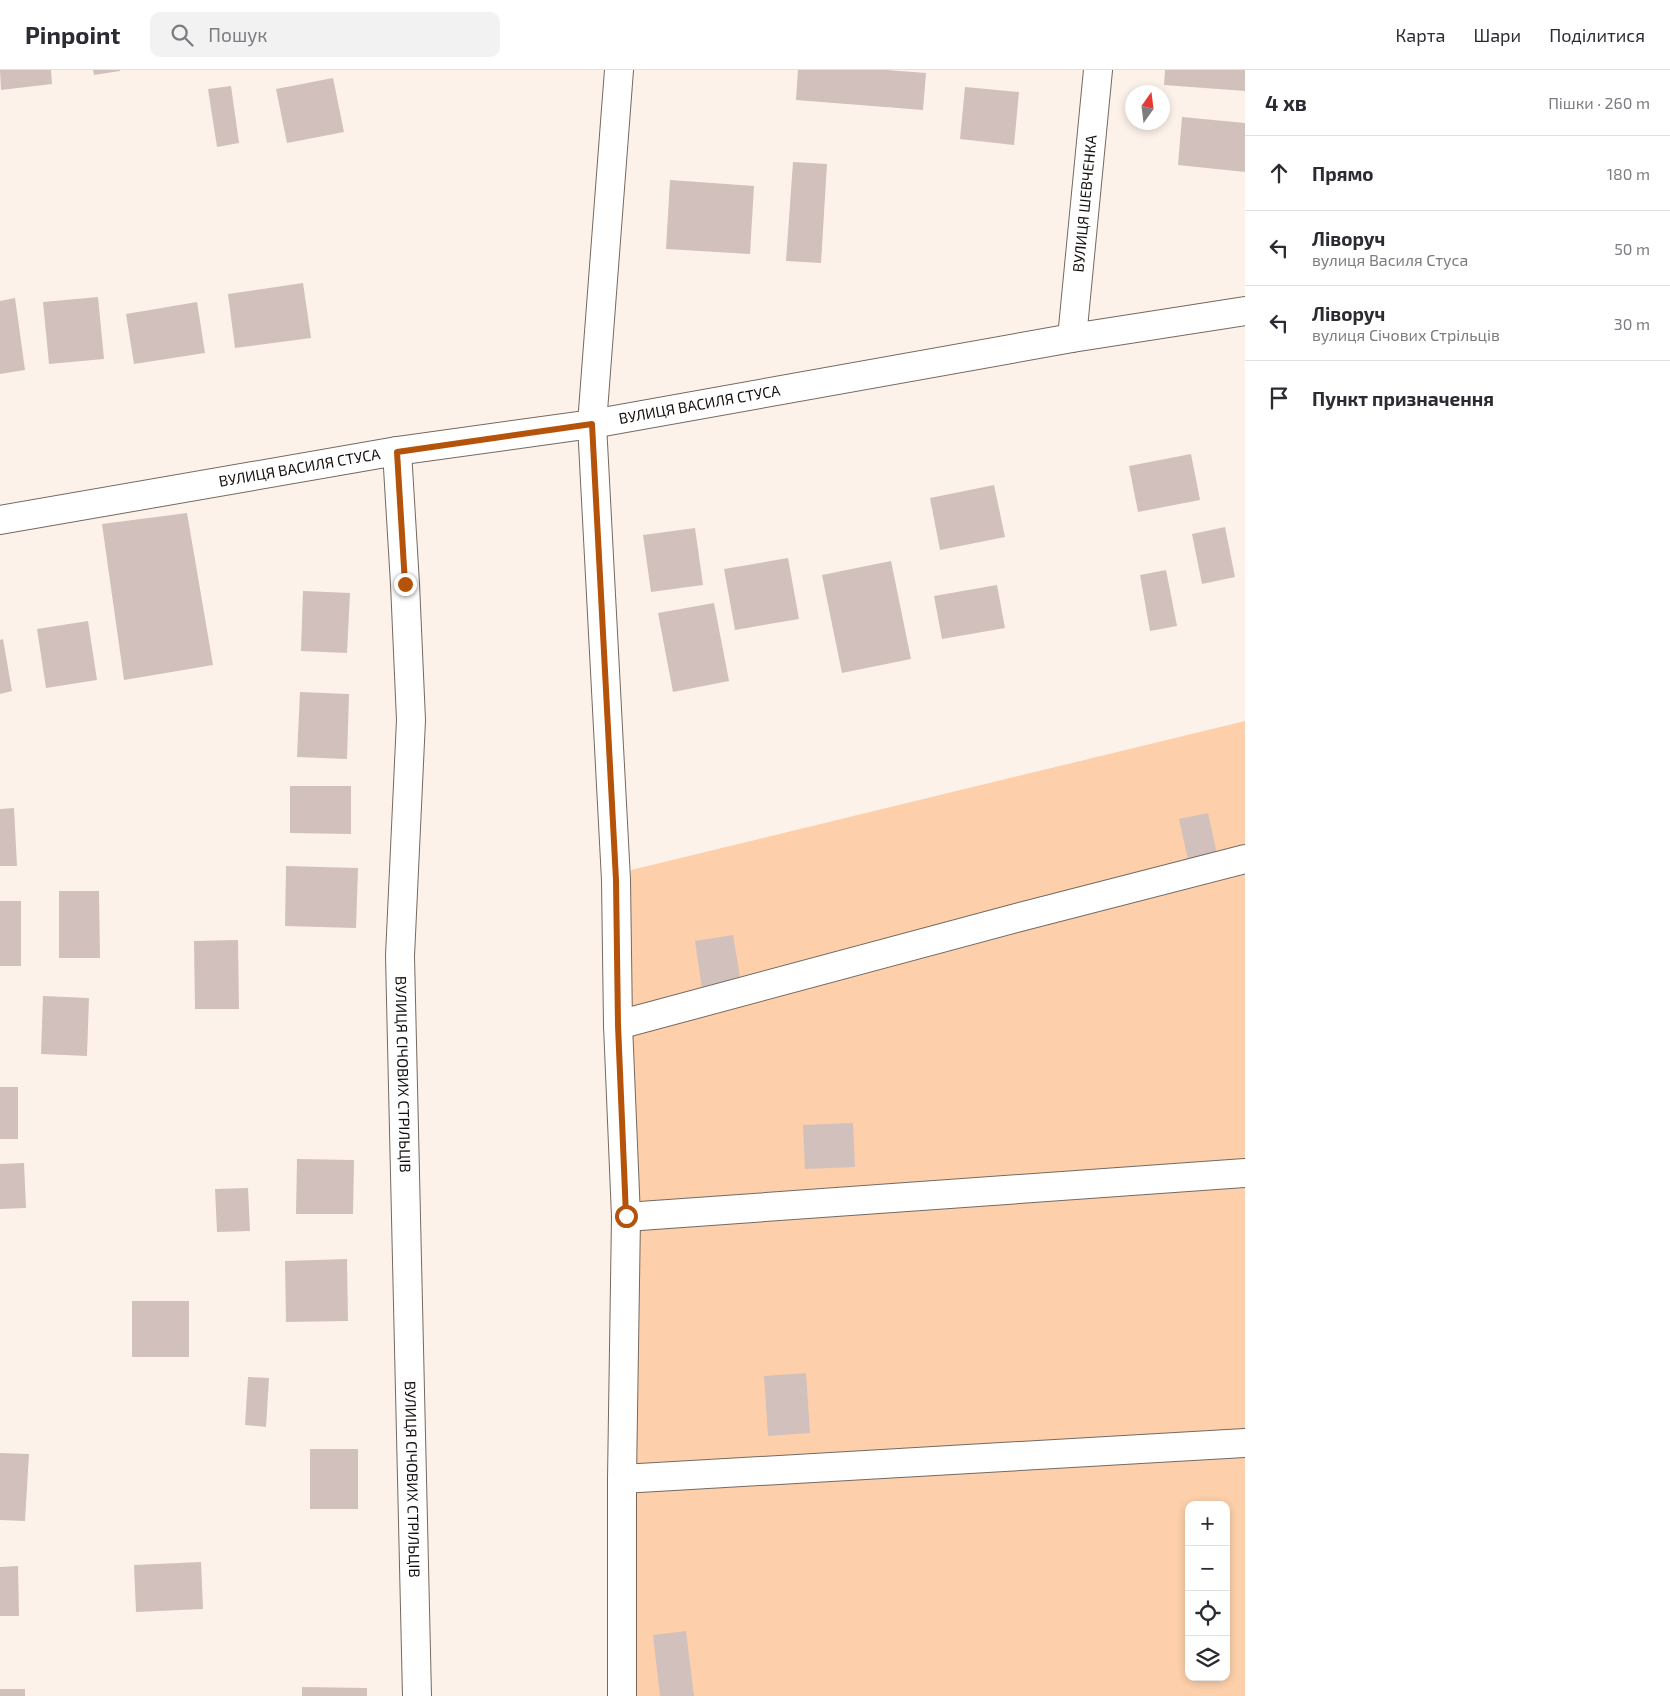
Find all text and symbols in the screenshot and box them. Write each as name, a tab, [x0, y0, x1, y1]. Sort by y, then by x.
search box	[150, 12, 500, 57]
text: Pinpoint	[25, 20, 120, 49]
icon: search	[168, 21, 196, 49]
text: Пошук	[208, 23, 268, 46]
text: Карта	[1395, 24, 1445, 46]
text: Шари	[1473, 24, 1521, 46]
text: Поділитися	[1549, 24, 1645, 46]
north arrow	[1125, 85, 1170, 130]
text: 4 хв	[1265, 90, 1307, 115]
text: Пішки · 260 m	[1548, 93, 1650, 112]
street label: ВУЛИЦЯ ШЕВЧЕНКА	[1068, 133, 1100, 273]
icon: ahead	[1265, 159, 1293, 187]
text: Прямо	[1312, 162, 1374, 185]
text: 180 m	[1607, 164, 1650, 183]
text: Ліворуч	[1312, 227, 1385, 250]
icon: left	[1265, 234, 1293, 262]
text: 50 m	[1614, 239, 1650, 258]
text: вулиця Василя Стуса	[1312, 250, 1468, 269]
text: Ліворуч	[1312, 302, 1385, 325]
icon: left	[1265, 309, 1293, 337]
text: 30 m	[1614, 314, 1650, 333]
text: вулиця Січових Стрільців	[1312, 325, 1500, 344]
street label: ВУЛИЦЯ ВАСИЛЯ СТУСА	[617, 380, 782, 427]
icon: arrive	[1265, 384, 1293, 412]
text: Пункт призначення	[1312, 387, 1494, 410]
street label: ВУЛИЦЯ ВАСИЛЯ СТУСА	[217, 444, 382, 490]
route end	[394, 573, 417, 596]
street label: ВУЛИЦЯ СІЧОВИХ СТРІЛЬЦІВ	[392, 976, 415, 1173]
route start	[615, 1205, 638, 1228]
street label: ВУЛИЦЯ СІЧОВИХ СТРІЛЬЦІВ	[402, 1381, 424, 1578]
map controls	[1185, 1501, 1230, 1681]
button: +	[1185, 1501, 1230, 1546]
button: −	[1185, 1546, 1230, 1591]
button: locate	[1185, 1591, 1230, 1636]
button: layers	[1185, 1636, 1230, 1681]

